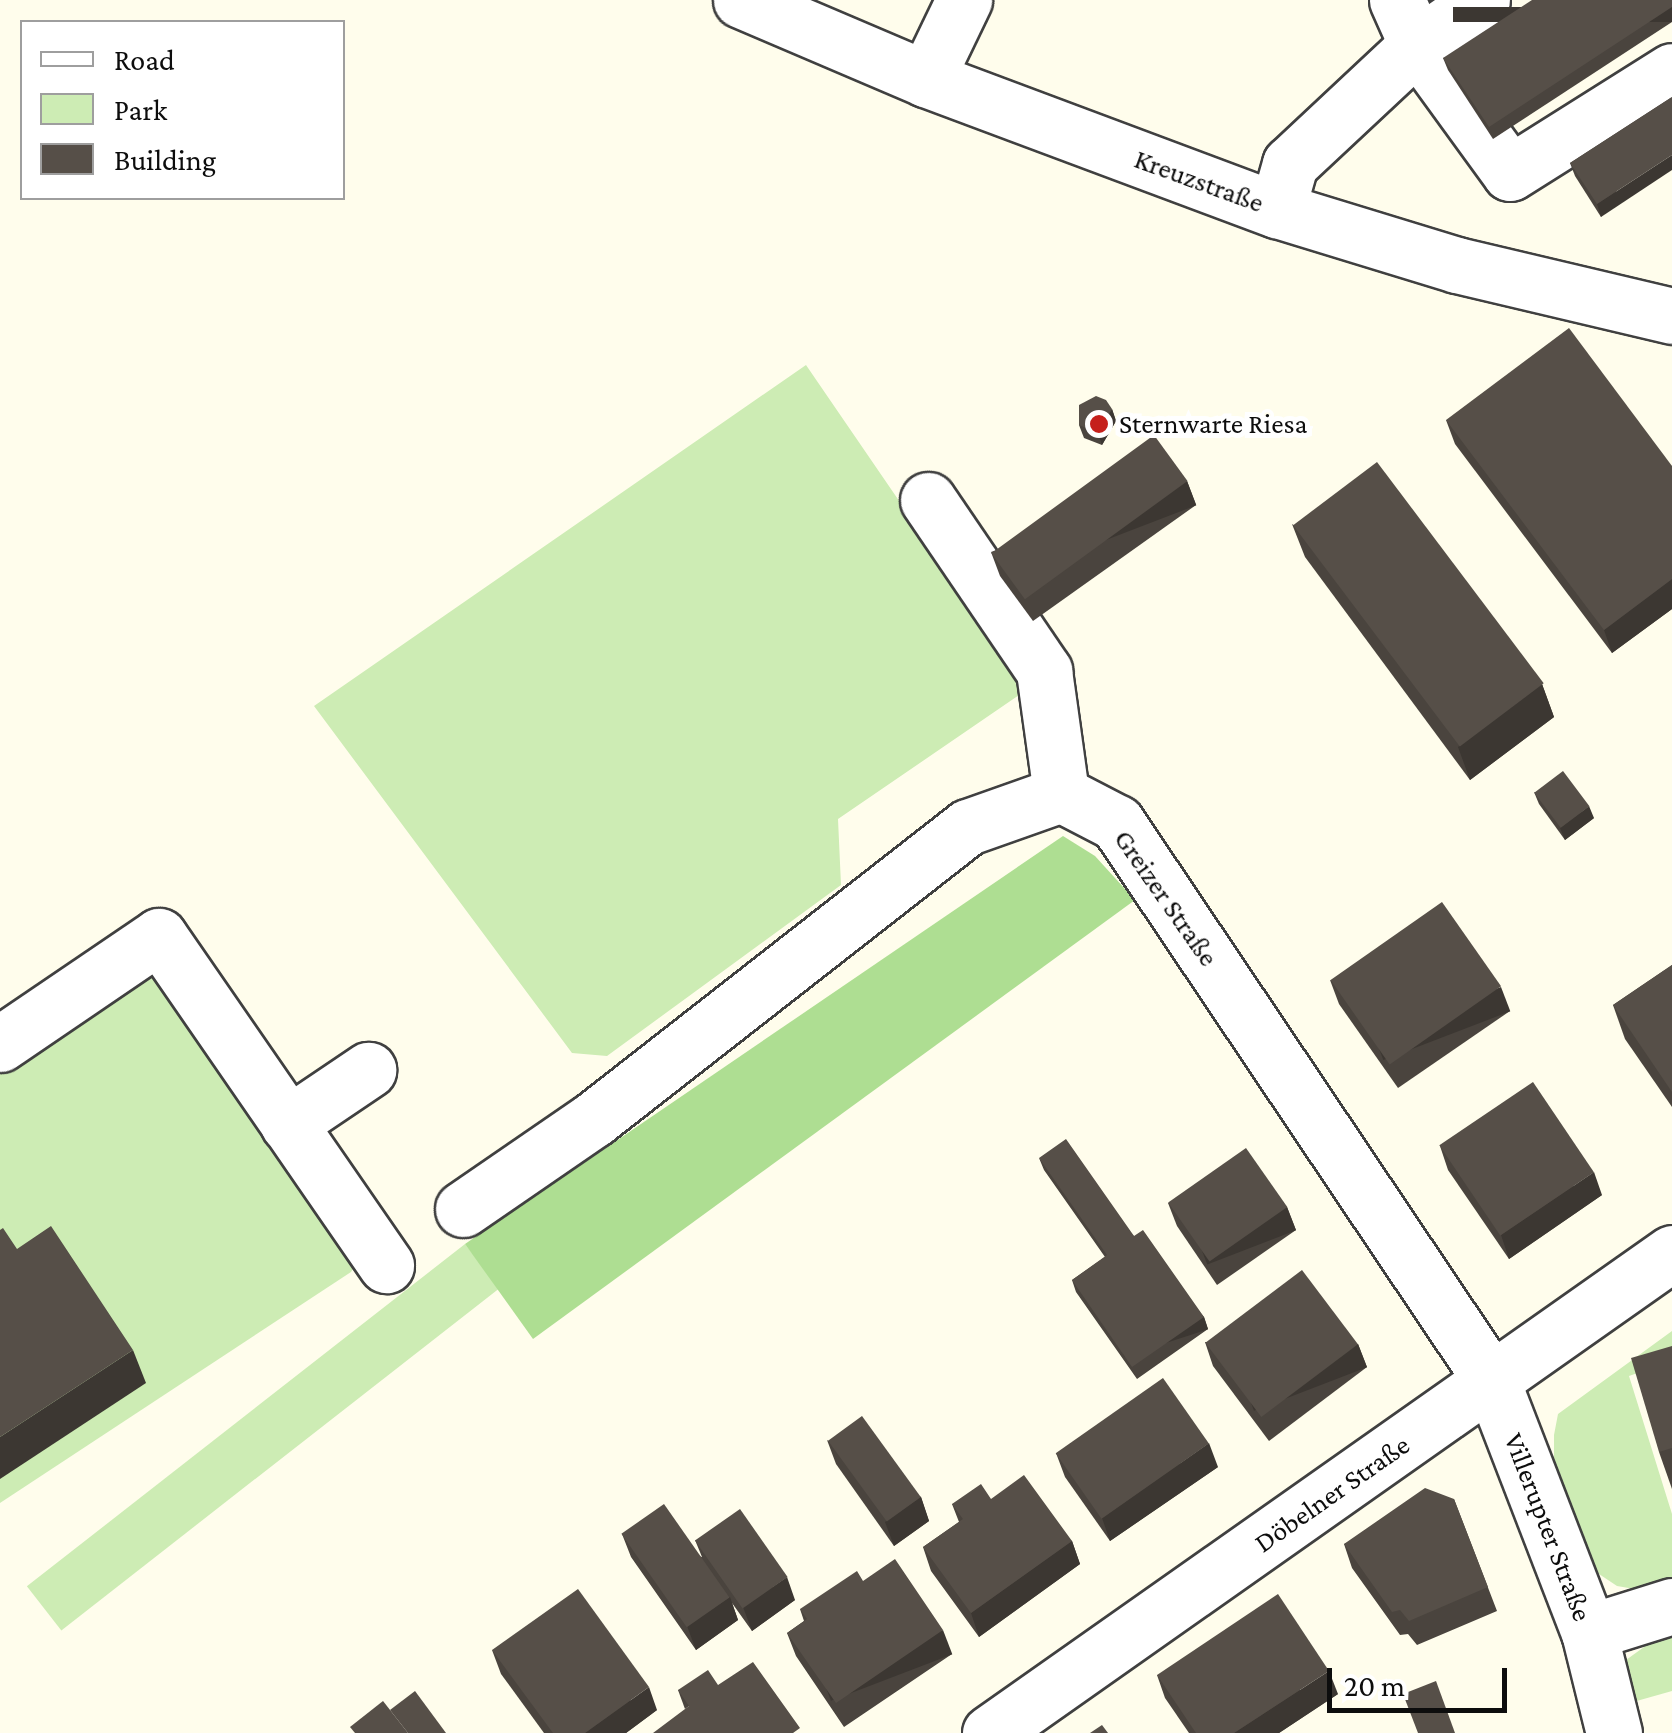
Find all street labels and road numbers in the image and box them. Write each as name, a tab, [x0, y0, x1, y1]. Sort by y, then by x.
street label: Kreuzstraße	[1130, 142, 1268, 220]
street label: Greizer Straße	[1107, 823, 1225, 973]
street label: Döbelner Straße	[1248, 1428, 1416, 1560]
street label: Villerupter Straße	[1497, 1428, 1599, 1626]

